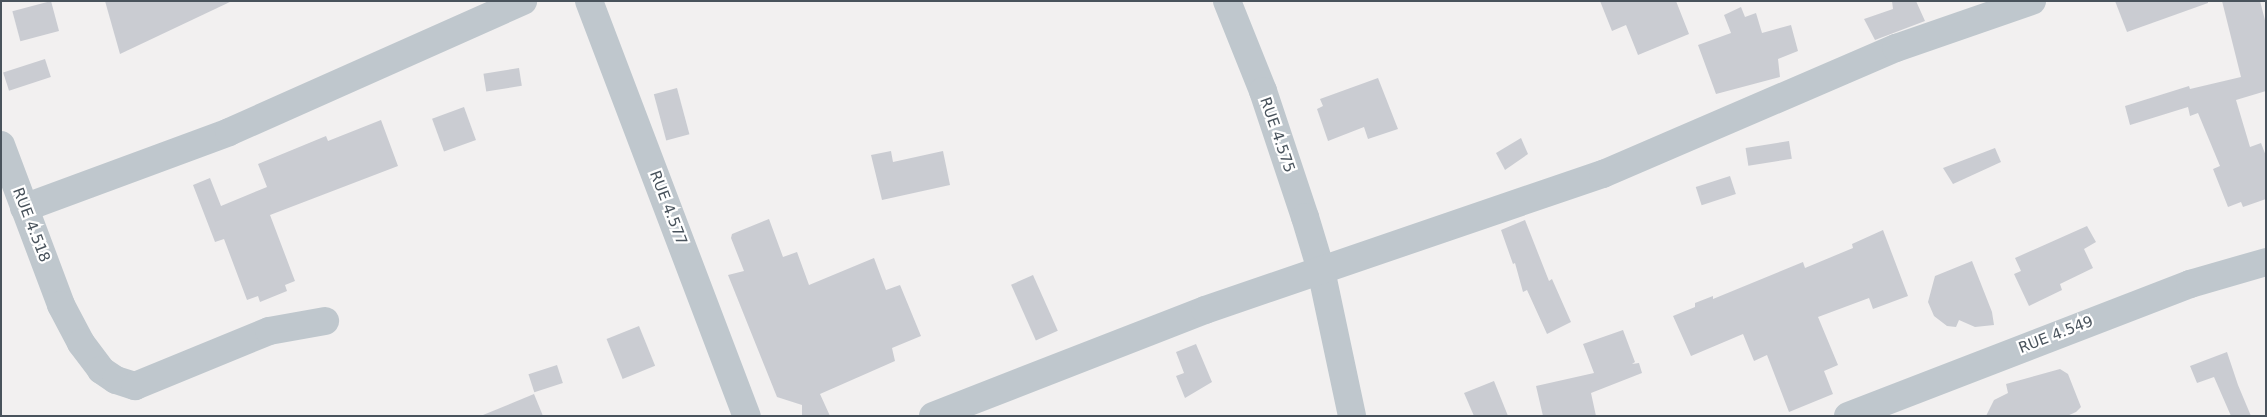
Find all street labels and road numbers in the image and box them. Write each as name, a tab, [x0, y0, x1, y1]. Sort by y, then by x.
street label: RUE 4.575	[1256, 95, 1298, 175]
street label: RUE 4.577	[646, 168, 690, 248]
street label: RUE 4.518	[9, 185, 53, 265]
street label: RUE 4.549	[2016, 313, 2096, 357]

